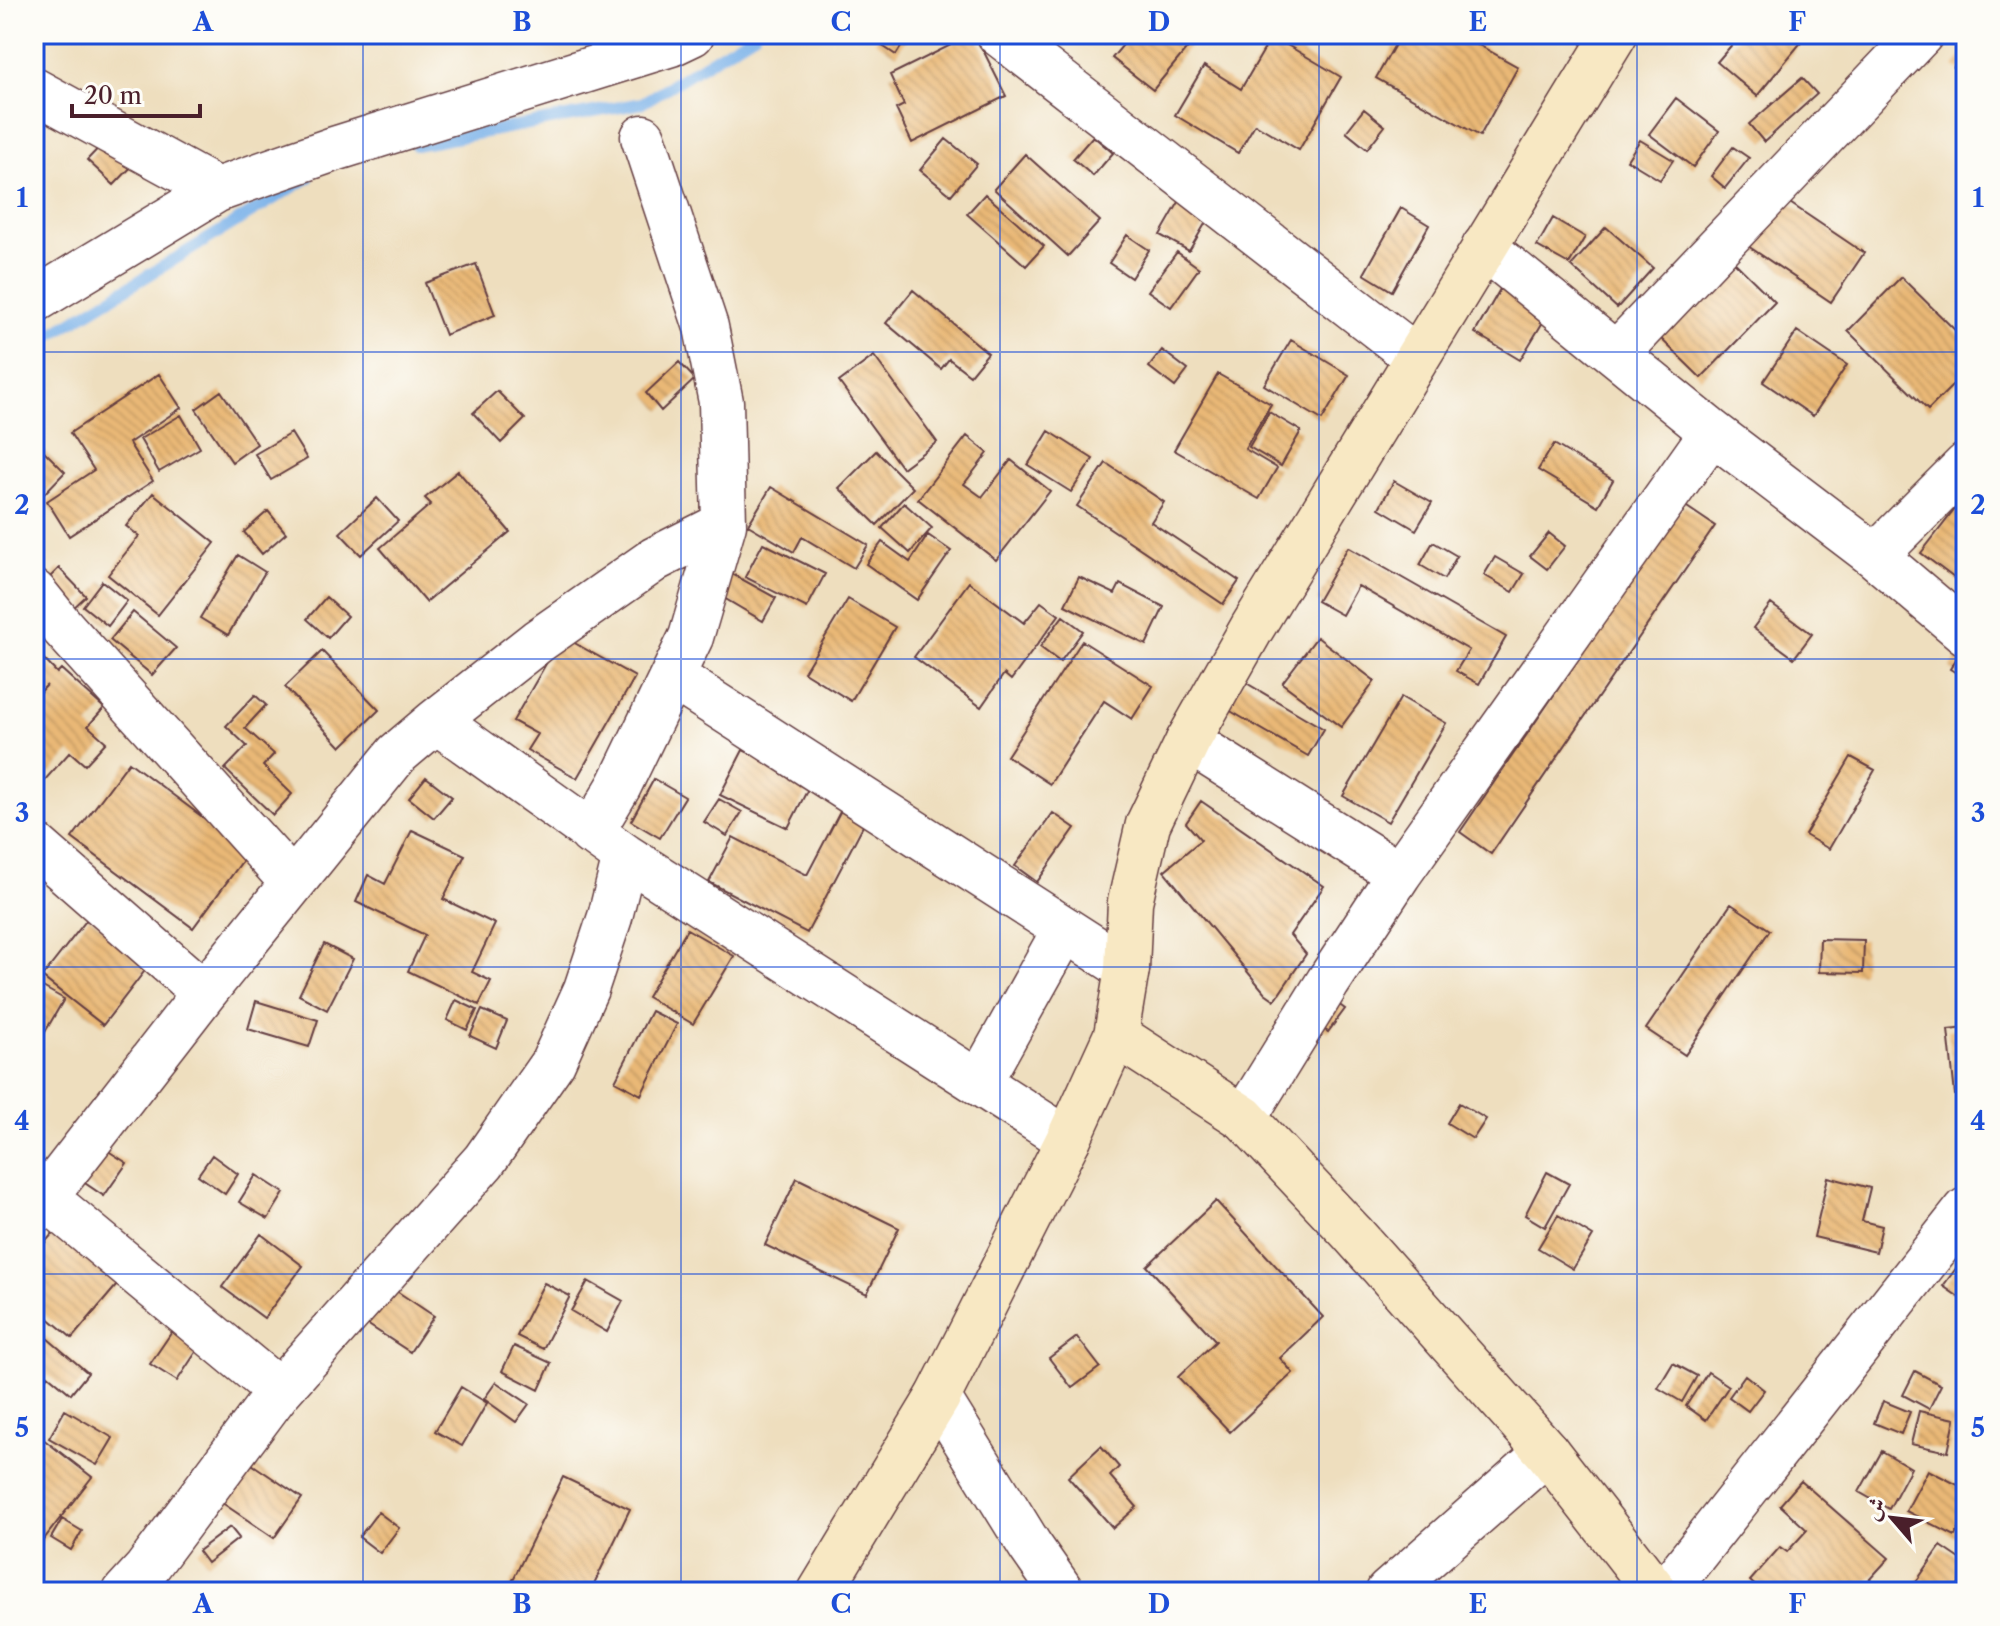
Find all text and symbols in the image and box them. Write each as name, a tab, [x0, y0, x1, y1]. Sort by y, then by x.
text: A	[192, 6, 214, 38]
text: B	[512, 6, 532, 38]
text: C	[831, 6, 851, 38]
text: D	[1148, 6, 1170, 38]
text: E	[1469, 6, 1487, 38]
text: F	[1788, 6, 1806, 38]
scale bar	[72, 68, 200, 118]
text: 20 m	[84, 81, 142, 110]
text: 1	[16, 182, 28, 214]
text: 1	[1972, 182, 1984, 214]
text: 2	[14, 489, 30, 521]
text: 2	[1970, 489, 1986, 521]
text: 3	[15, 797, 29, 829]
text: 3	[1971, 797, 1985, 829]
text: 4	[14, 1105, 30, 1137]
text: 4	[1970, 1105, 1986, 1137]
text: 5	[15, 1412, 29, 1444]
text: 5	[1971, 1412, 1985, 1444]
north arrow	[1852, 1478, 1932, 1558]
text: ش	[1858, 1493, 1892, 1525]
text: A	[192, 1588, 214, 1620]
text: B	[512, 1588, 532, 1620]
text: C	[831, 1588, 851, 1620]
text: D	[1148, 1588, 1170, 1620]
text: E	[1469, 1588, 1487, 1620]
text: F	[1788, 1588, 1806, 1620]

